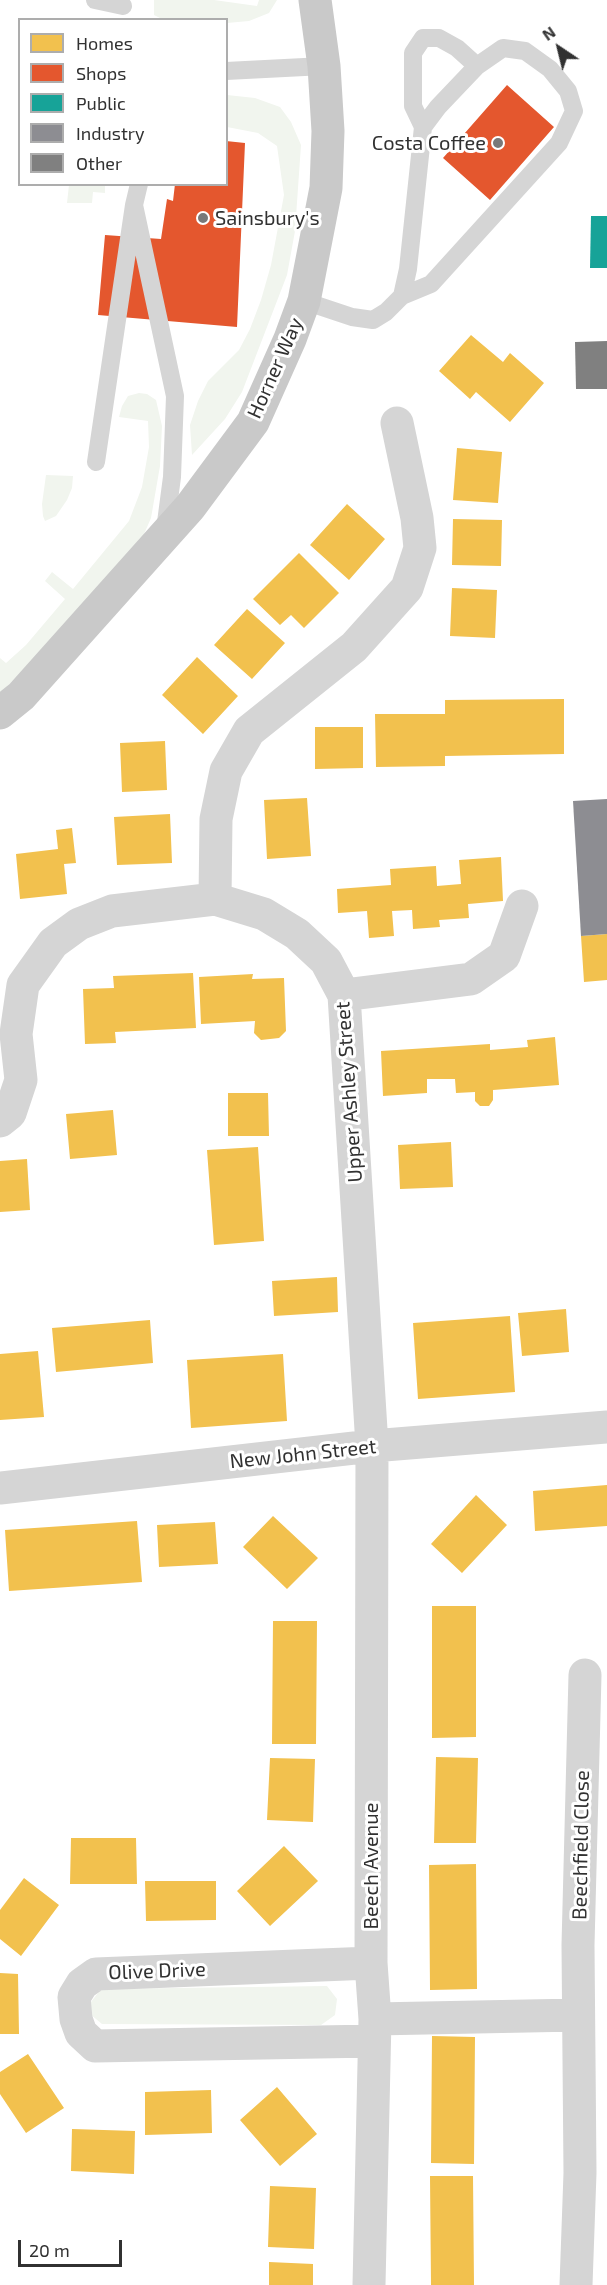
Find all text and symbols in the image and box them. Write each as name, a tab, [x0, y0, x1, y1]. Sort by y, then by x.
legend	[18, 18, 228, 186]
north arrow	[529, 18, 589, 78]
text: N	[538, 22, 559, 44]
text: Homes	[76, 32, 133, 54]
text: Shops	[76, 62, 126, 84]
text: Public	[76, 92, 126, 114]
text: Industry	[76, 122, 145, 144]
place label: Costa Coffee	[372, 131, 486, 155]
marker: Costa Coffee	[491, 136, 505, 150]
text: Other	[76, 152, 122, 174]
place label: Sainsbury's	[215, 206, 320, 230]
marker: Sainsbury's	[196, 211, 210, 225]
street label: Horner Way	[242, 314, 308, 422]
street label: Upper Ashley Street	[331, 1001, 367, 1183]
street label: New John Street	[229, 1434, 377, 1474]
street label: Beechfield Close	[568, 1770, 594, 1920]
street label: Beech Avenue	[359, 1803, 383, 1929]
street label: Olive Drive	[108, 1957, 206, 1985]
scale bar	[21, 2228, 124, 2266]
text: 20 m	[29, 2239, 70, 2261]

